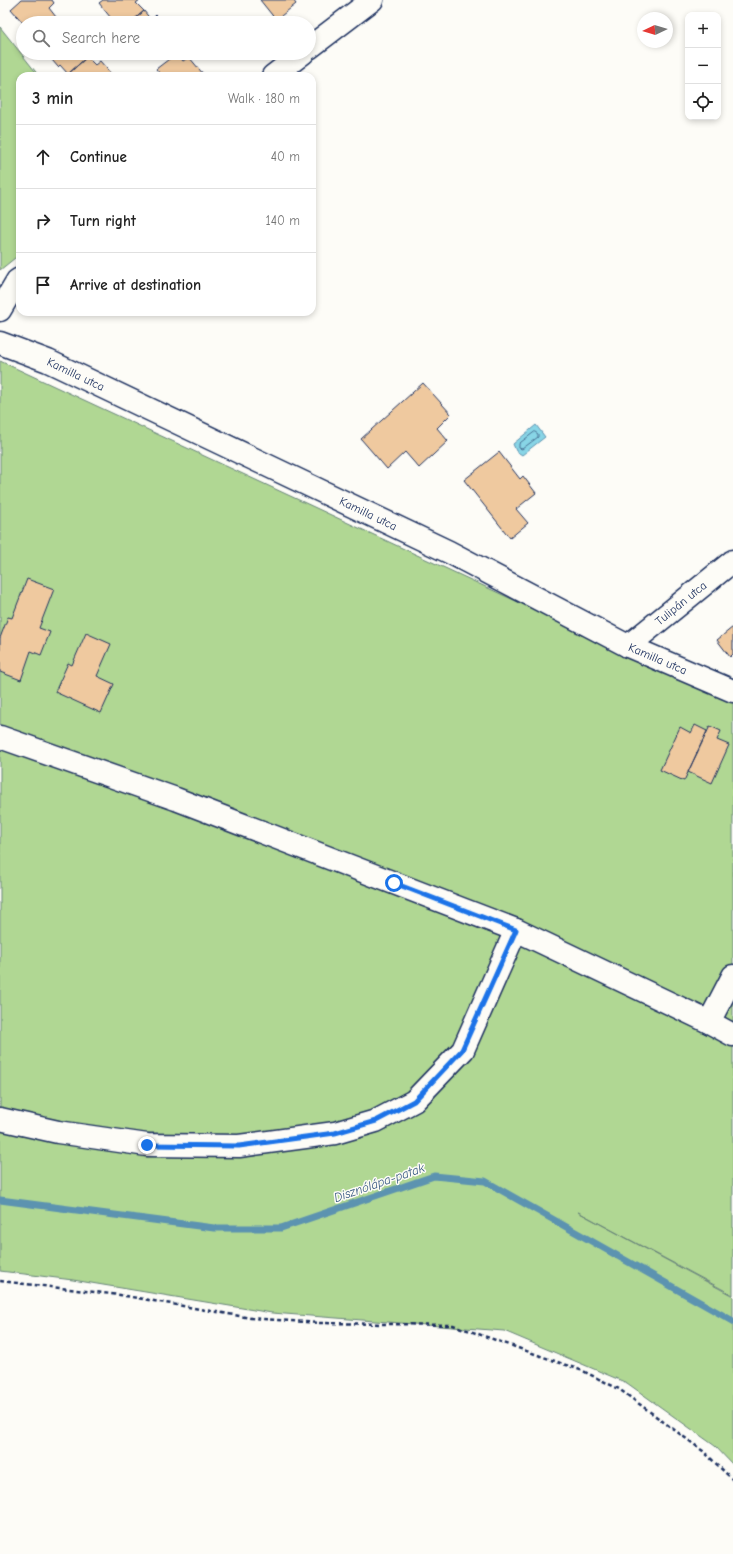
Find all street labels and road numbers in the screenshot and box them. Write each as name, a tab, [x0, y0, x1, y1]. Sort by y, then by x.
street label: Kamilla utca	[45, 354, 107, 394]
street label: Kamilla utca	[337, 494, 399, 533]
street label: Tulipán utca	[652, 578, 709, 628]
street label: Kamilla utca	[626, 640, 689, 677]

